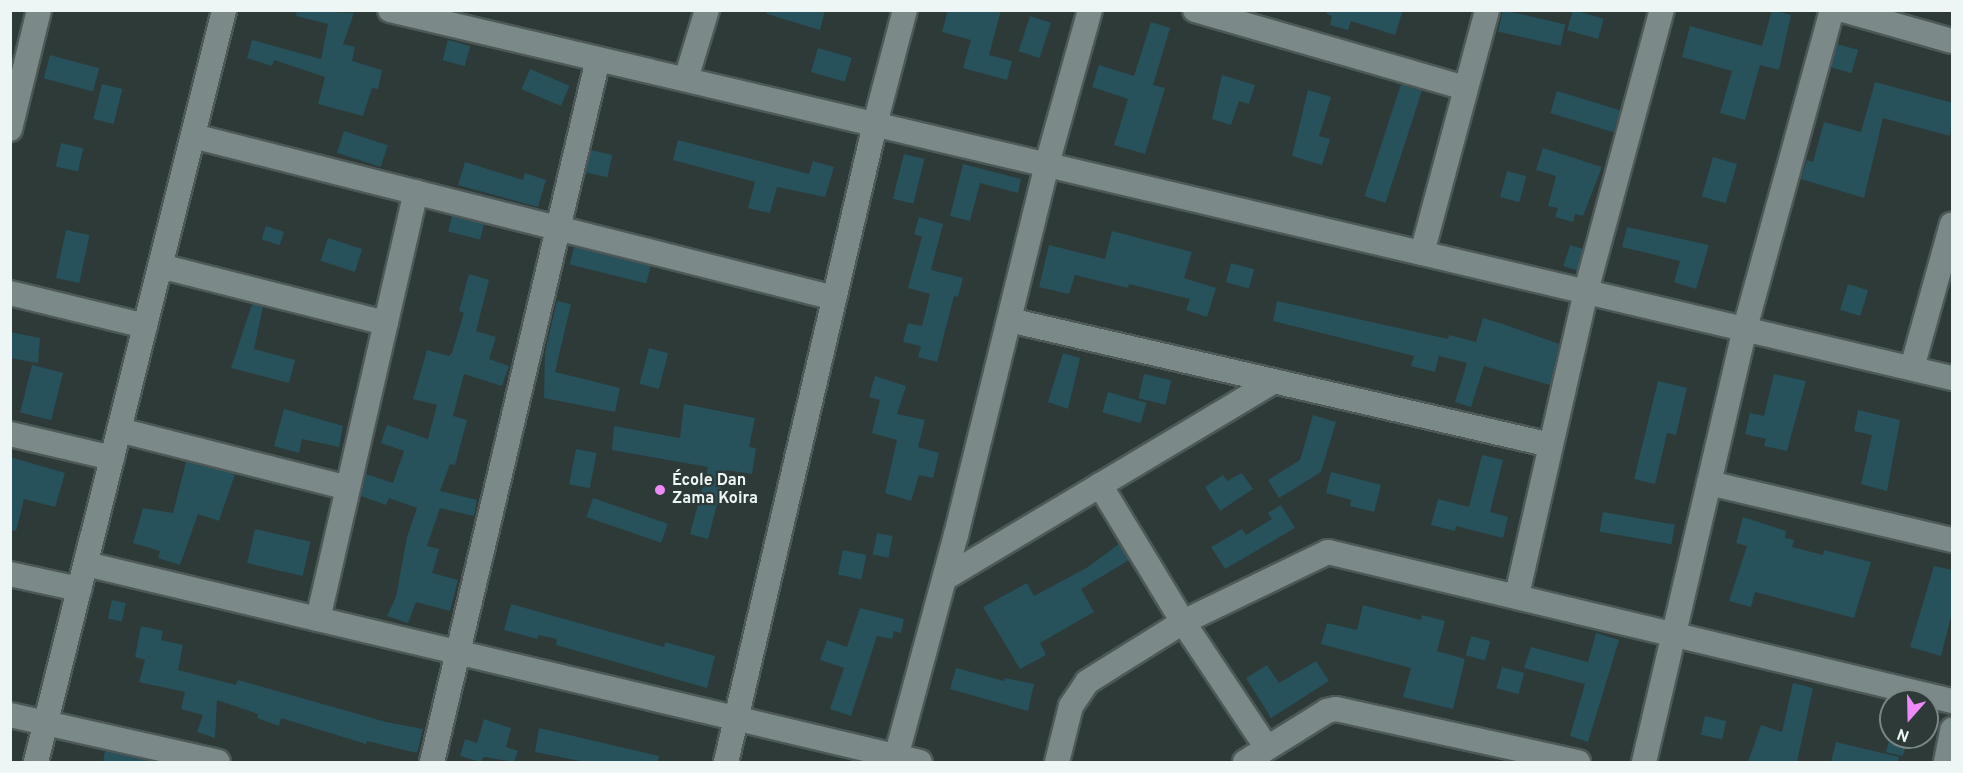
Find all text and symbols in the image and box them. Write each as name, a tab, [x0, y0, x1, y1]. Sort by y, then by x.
place label: École Dan Zama Koira	[672, 471, 758, 509]
marker: École Dan Zama Koira	[653, 483, 667, 497]
north arrow	[1879, 689, 1939, 749]
text: N	[1895, 723, 1912, 745]

